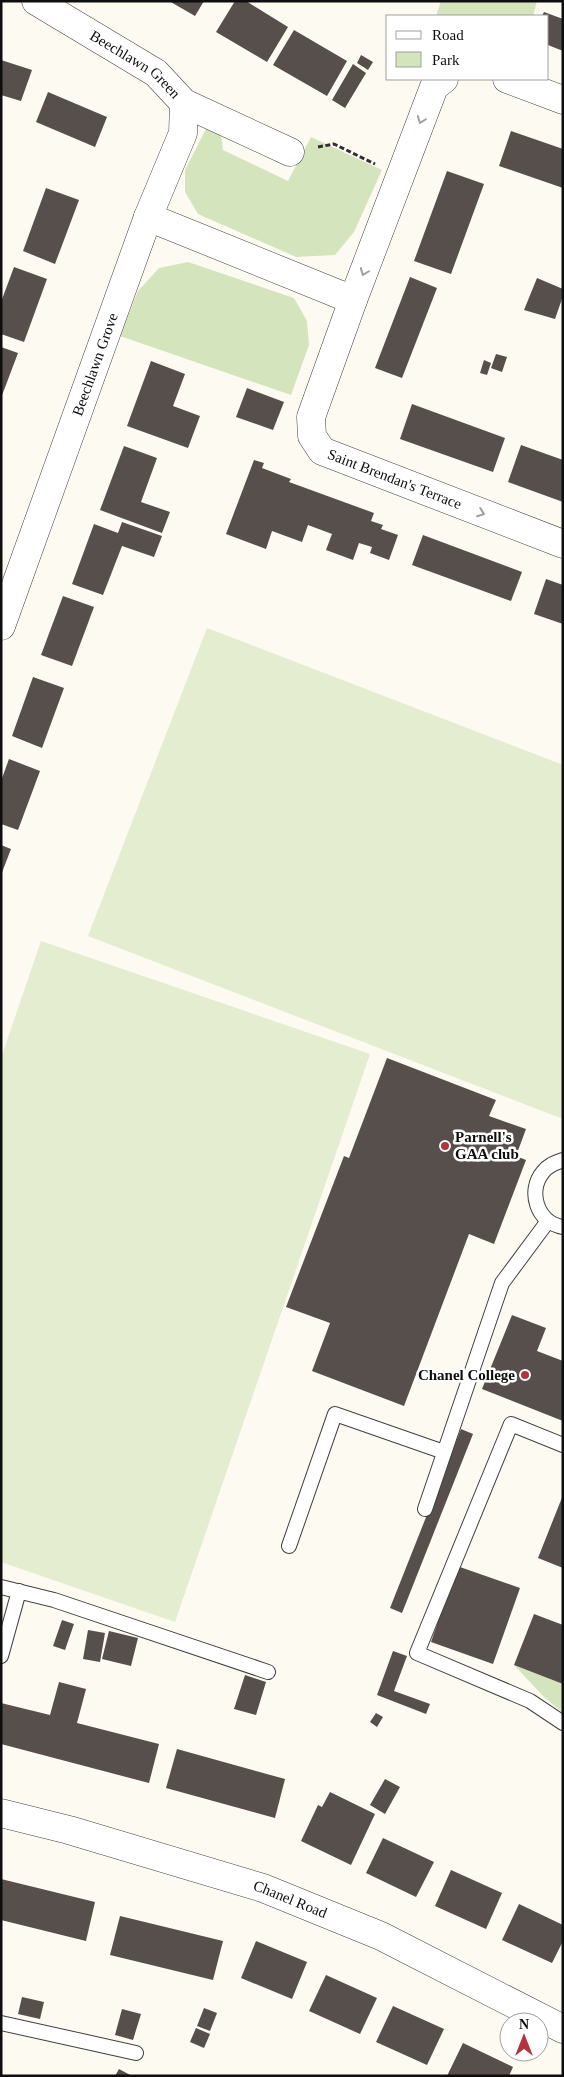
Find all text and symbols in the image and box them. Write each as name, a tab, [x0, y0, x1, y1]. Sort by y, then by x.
legend	[386, 15, 549, 80]
street label: Beechlawn Green	[87, 27, 184, 102]
text: Road	[432, 27, 464, 43]
text: Park	[432, 52, 460, 68]
one-way arrow	[417, 115, 427, 124]
one-way arrow	[360, 267, 370, 276]
street label: Beechlawn Grove	[69, 311, 121, 418]
street label: Saint Brendan's Terrace	[325, 446, 464, 512]
one-way arrow	[477, 507, 485, 517]
place label: Parnell's GAA club	[455, 1129, 519, 1162]
marker: Parnell's GAA club	[439, 1140, 451, 1152]
place label: Chanel College	[418, 1367, 515, 1383]
marker: Chanel College	[519, 1369, 531, 1381]
street label: Chanel Road	[252, 1878, 330, 1921]
north arrow	[499, 2012, 549, 2062]
text: N	[519, 2017, 529, 2032]

